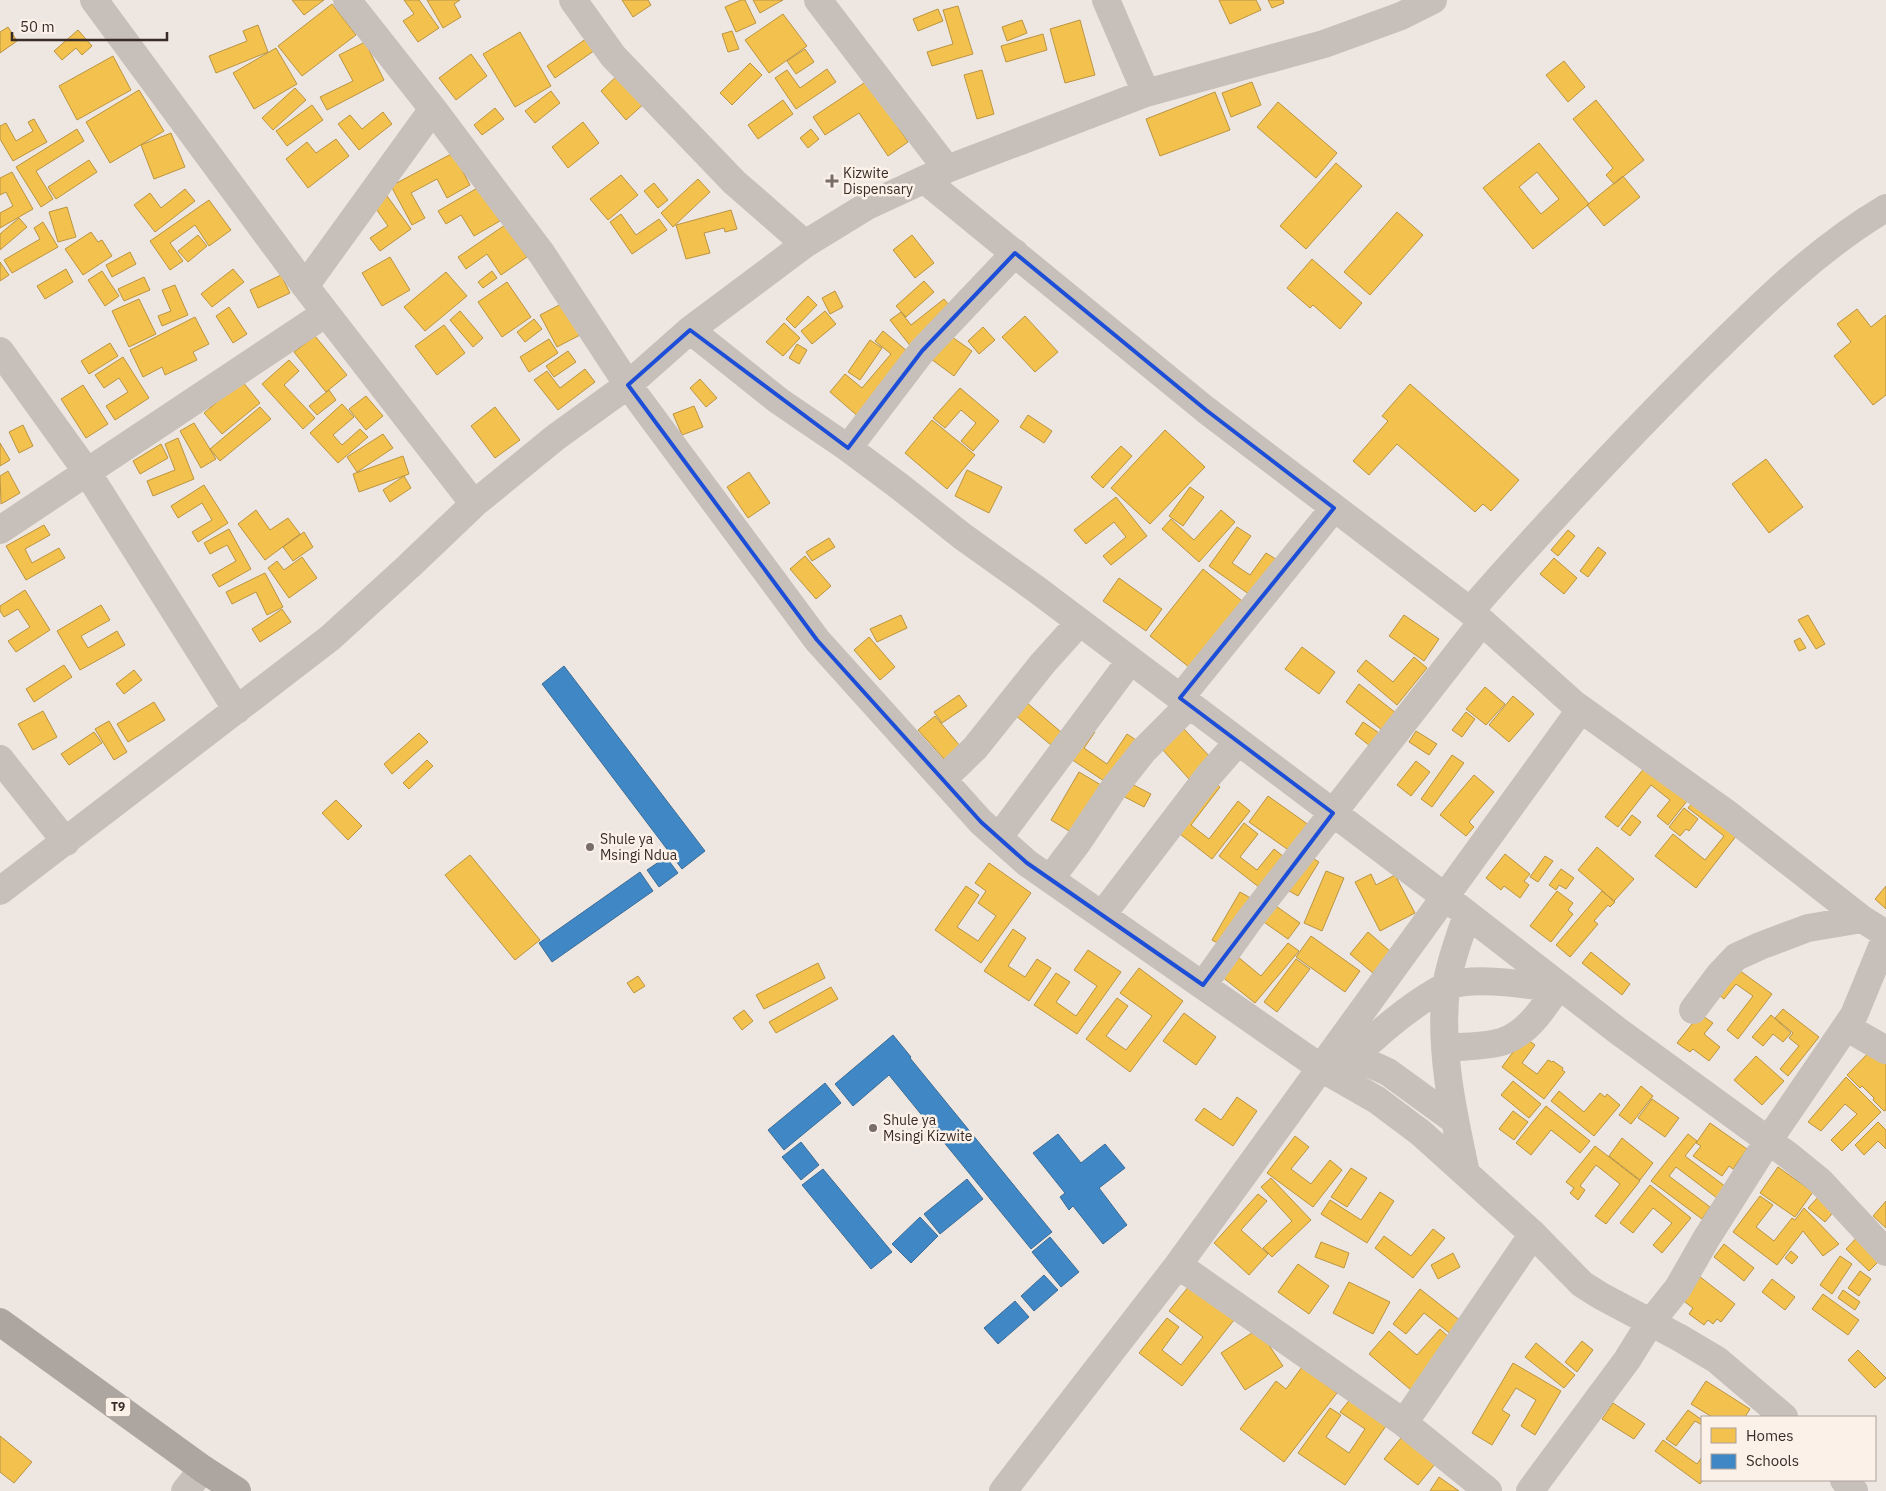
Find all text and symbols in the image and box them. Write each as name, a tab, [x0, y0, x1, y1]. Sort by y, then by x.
scale bar	[12, 10, 168, 42]
text: 50 m	[20, 17, 55, 36]
place label: Kizwite Dispensary	[843, 164, 913, 198]
marker: Kizwite Dispensary	[825, 174, 839, 188]
place label: Shule ya Msingi Ndua	[600, 830, 678, 864]
marker: Shule ya Msingi Ndua	[584, 841, 596, 853]
place label: Shule ya Msingi Kizwite	[883, 1111, 973, 1145]
marker: Shule ya Msingi Kizwite	[867, 1122, 879, 1134]
road number: T9	[106, 1398, 130, 1416]
legend	[1701, 1416, 1876, 1481]
text: Homes	[1746, 1426, 1794, 1445]
text: Schools	[1746, 1451, 1799, 1470]

